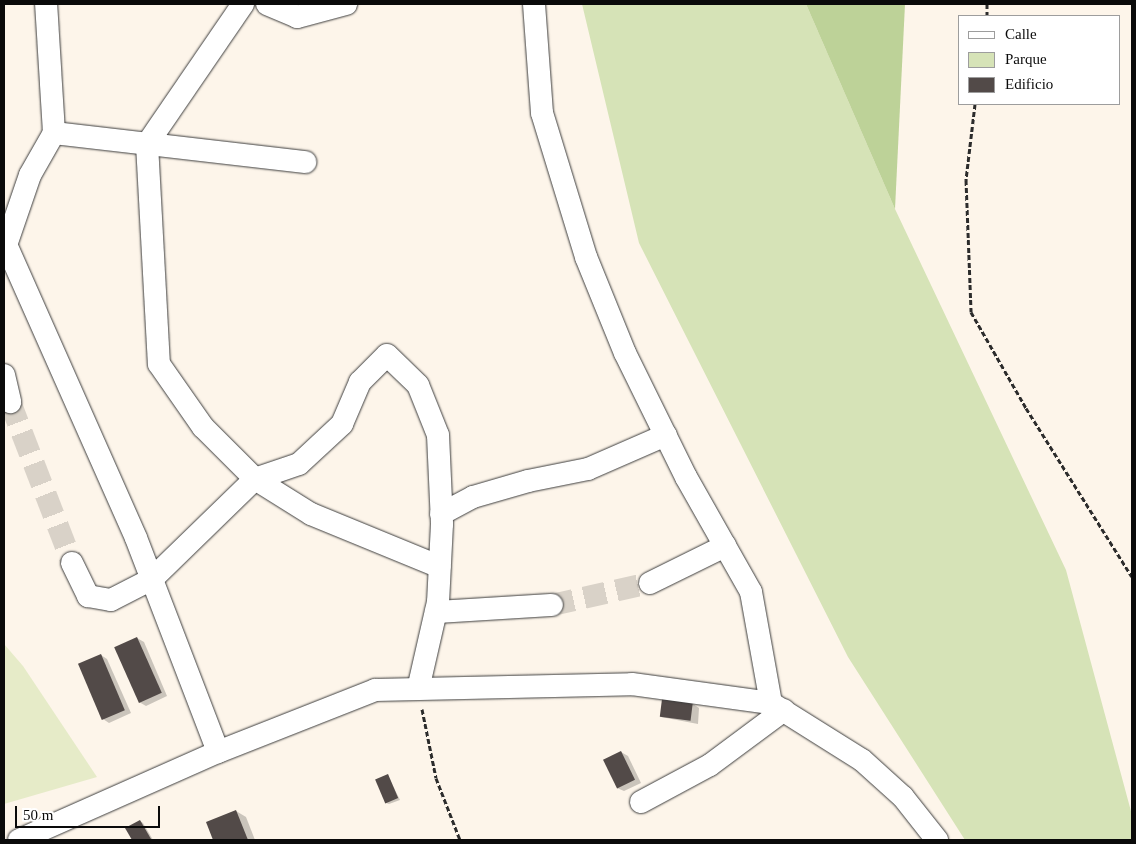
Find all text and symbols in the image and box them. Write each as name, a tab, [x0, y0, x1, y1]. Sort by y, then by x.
legend	[958, 15, 1121, 105]
text: Calle	[1005, 26, 1037, 42]
text: Parque	[1005, 51, 1047, 67]
text: Edificio	[1005, 76, 1053, 92]
scale bar	[18, 796, 162, 828]
text: 50 m	[23, 807, 53, 823]

